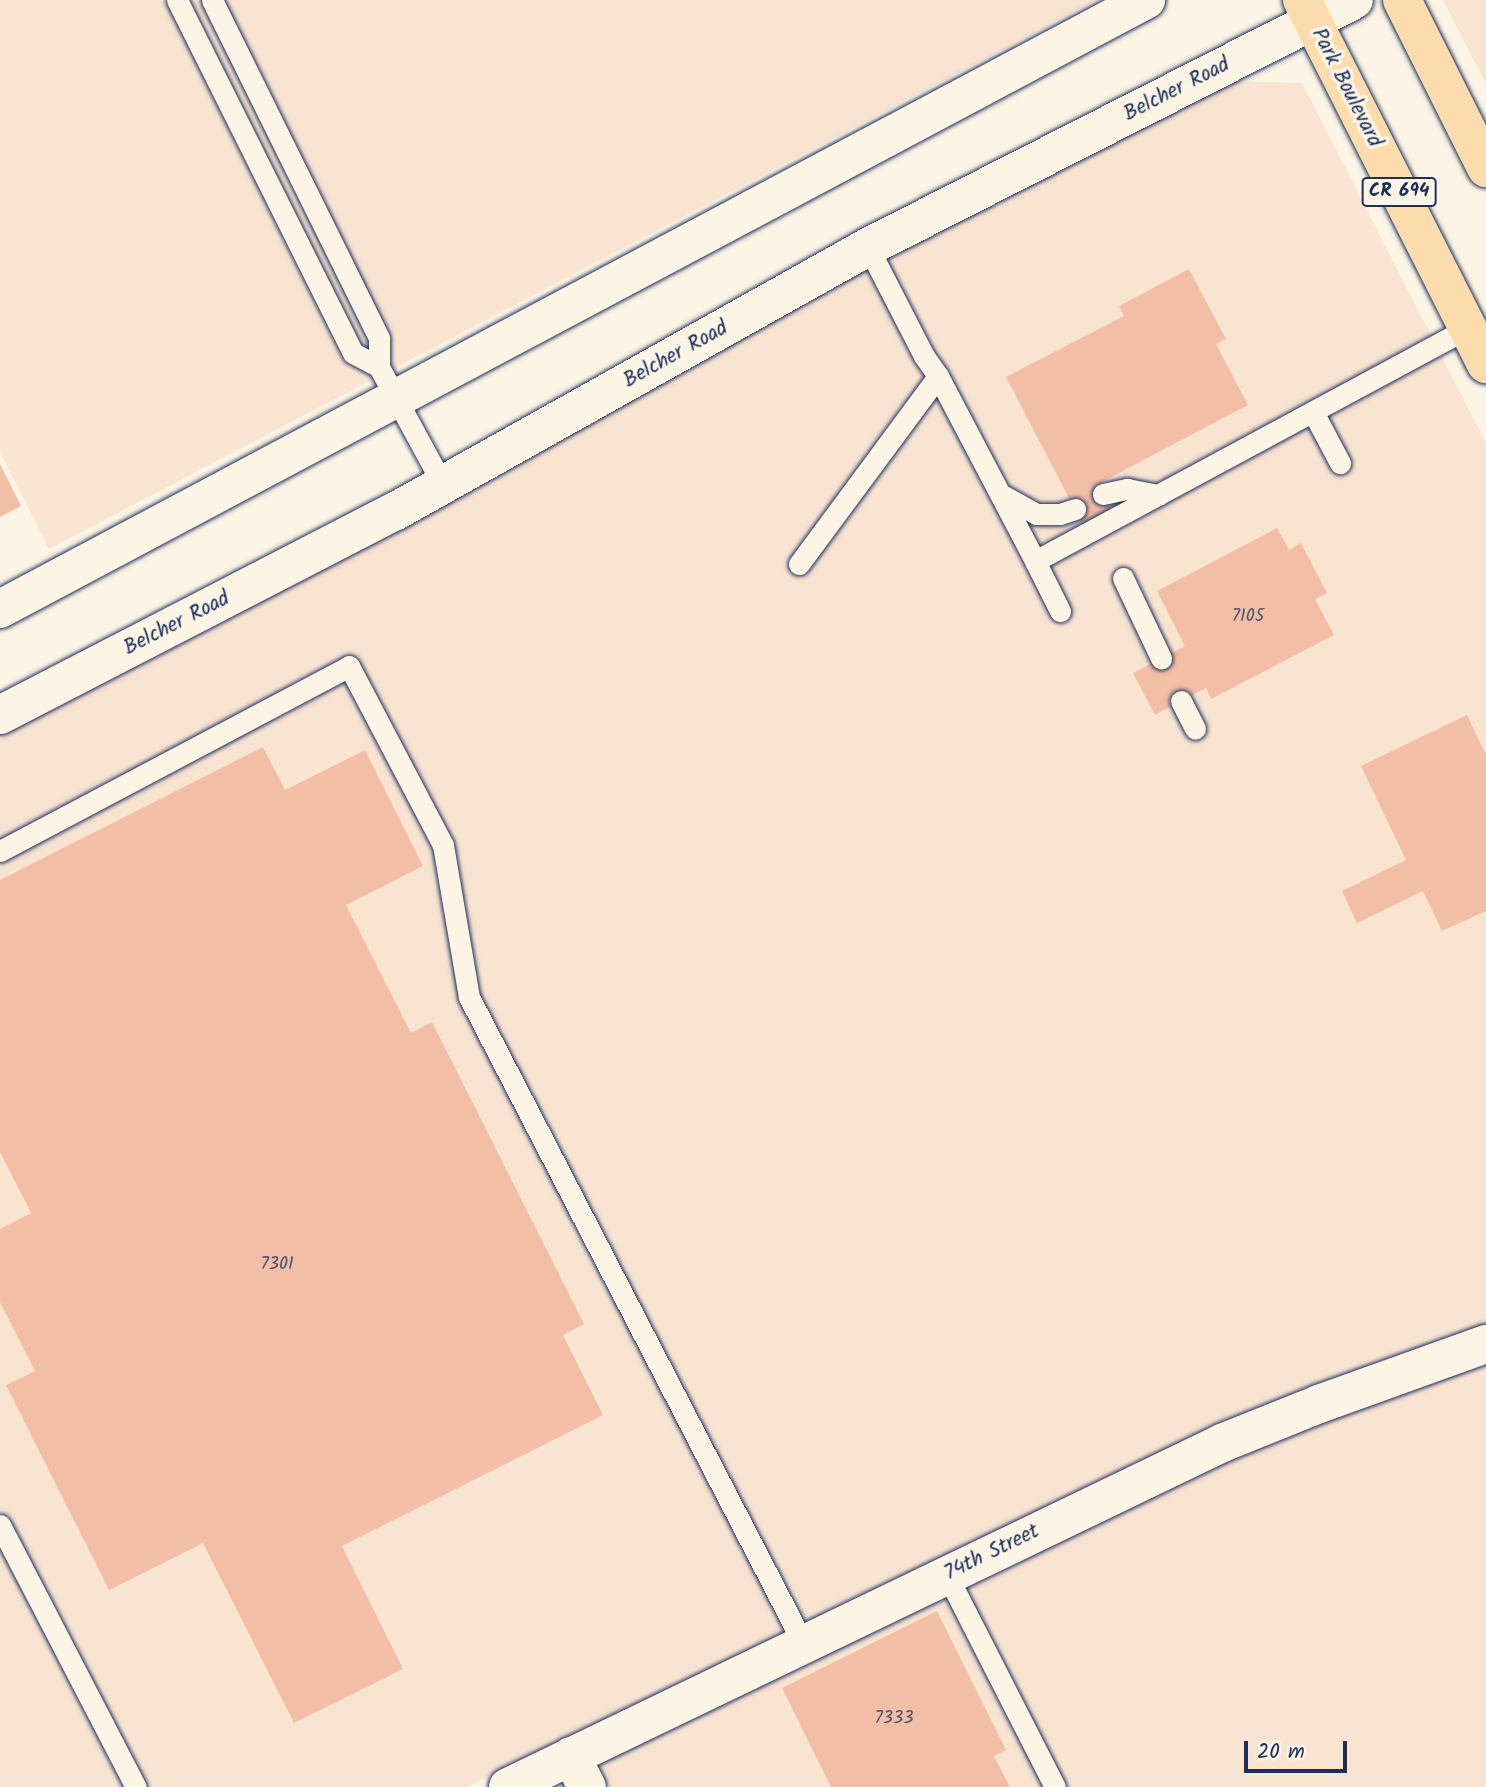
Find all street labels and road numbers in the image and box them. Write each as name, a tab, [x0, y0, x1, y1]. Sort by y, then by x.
street label: Park Boulevard	[1305, 24, 1387, 152]
street label: Belcher Road	[1120, 53, 1234, 127]
road number: CR 694	[1360, 176, 1438, 208]
street label: Belcher Road	[619, 316, 733, 394]
street label: Belcher Road	[120, 587, 234, 661]
street label: 74th Street	[940, 1519, 1044, 1587]

